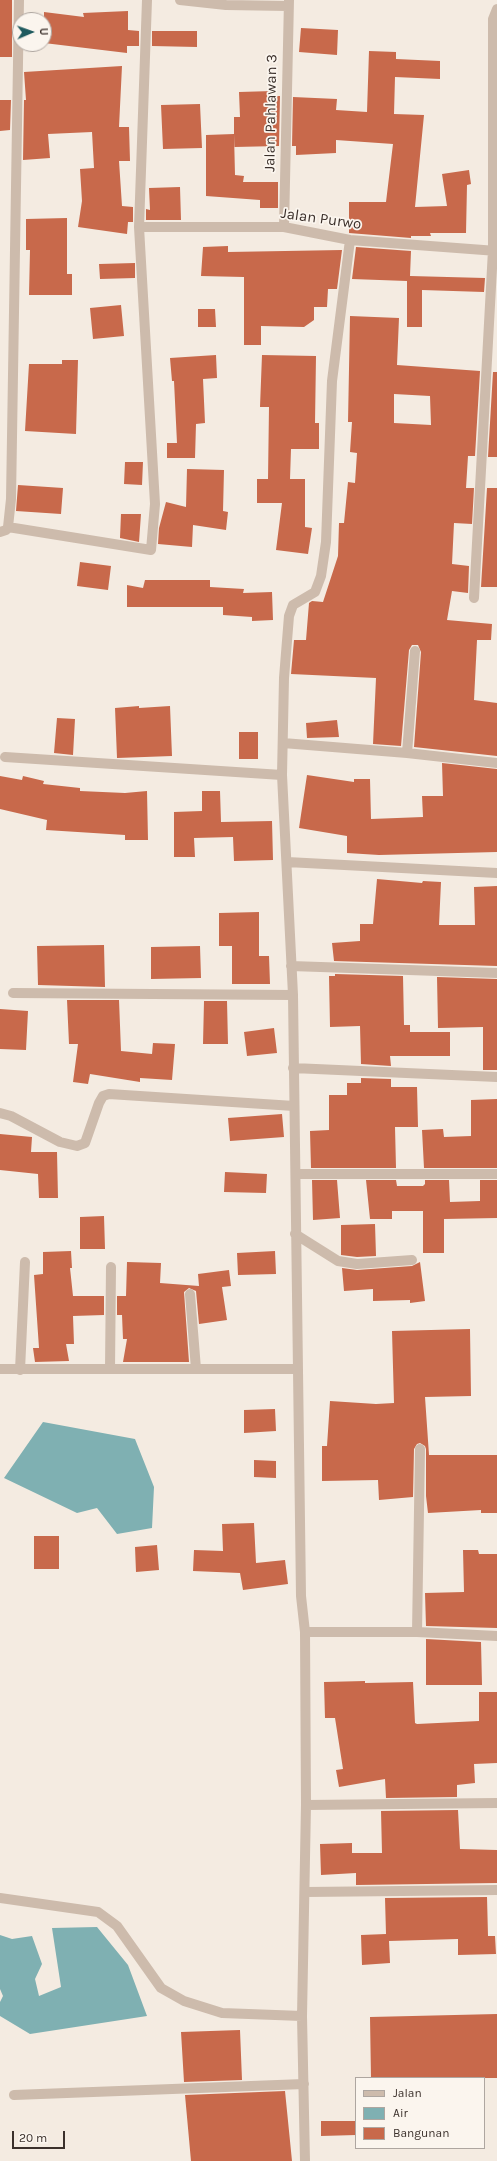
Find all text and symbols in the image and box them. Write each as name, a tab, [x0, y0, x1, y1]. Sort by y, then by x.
north arrow	[12, 12, 52, 52]
text: U	[37, 28, 50, 36]
street label: Jalan Pahlawan 3	[261, 54, 281, 172]
street label: Jalan Purwo	[280, 204, 362, 234]
legend	[355, 2077, 485, 2149]
text: Jalan	[393, 2086, 422, 2100]
text: Air	[393, 2106, 408, 2120]
scale bar	[14, 2123, 67, 2149]
text: Bangunan	[393, 2126, 449, 2140]
text: 20 m	[19, 2131, 47, 2145]

